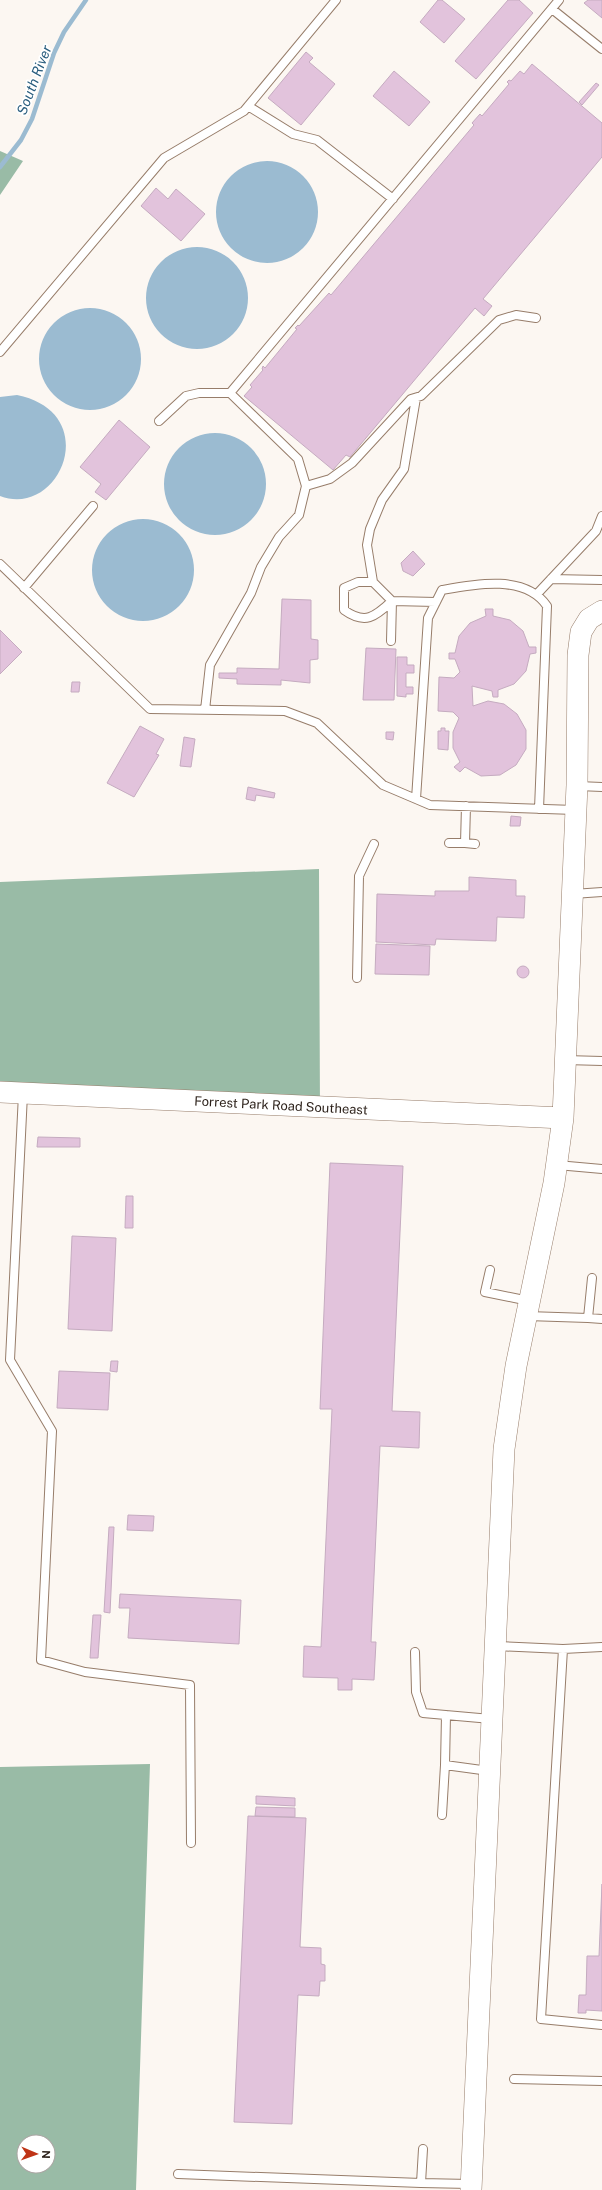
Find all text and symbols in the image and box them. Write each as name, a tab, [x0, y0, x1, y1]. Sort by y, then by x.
water label: South River	[13, 42, 55, 117]
street label: Forrest Park Road Southeast	[194, 1093, 368, 1118]
north arrow	[16, 2134, 56, 2174]
text: N	[40, 2150, 52, 2159]

